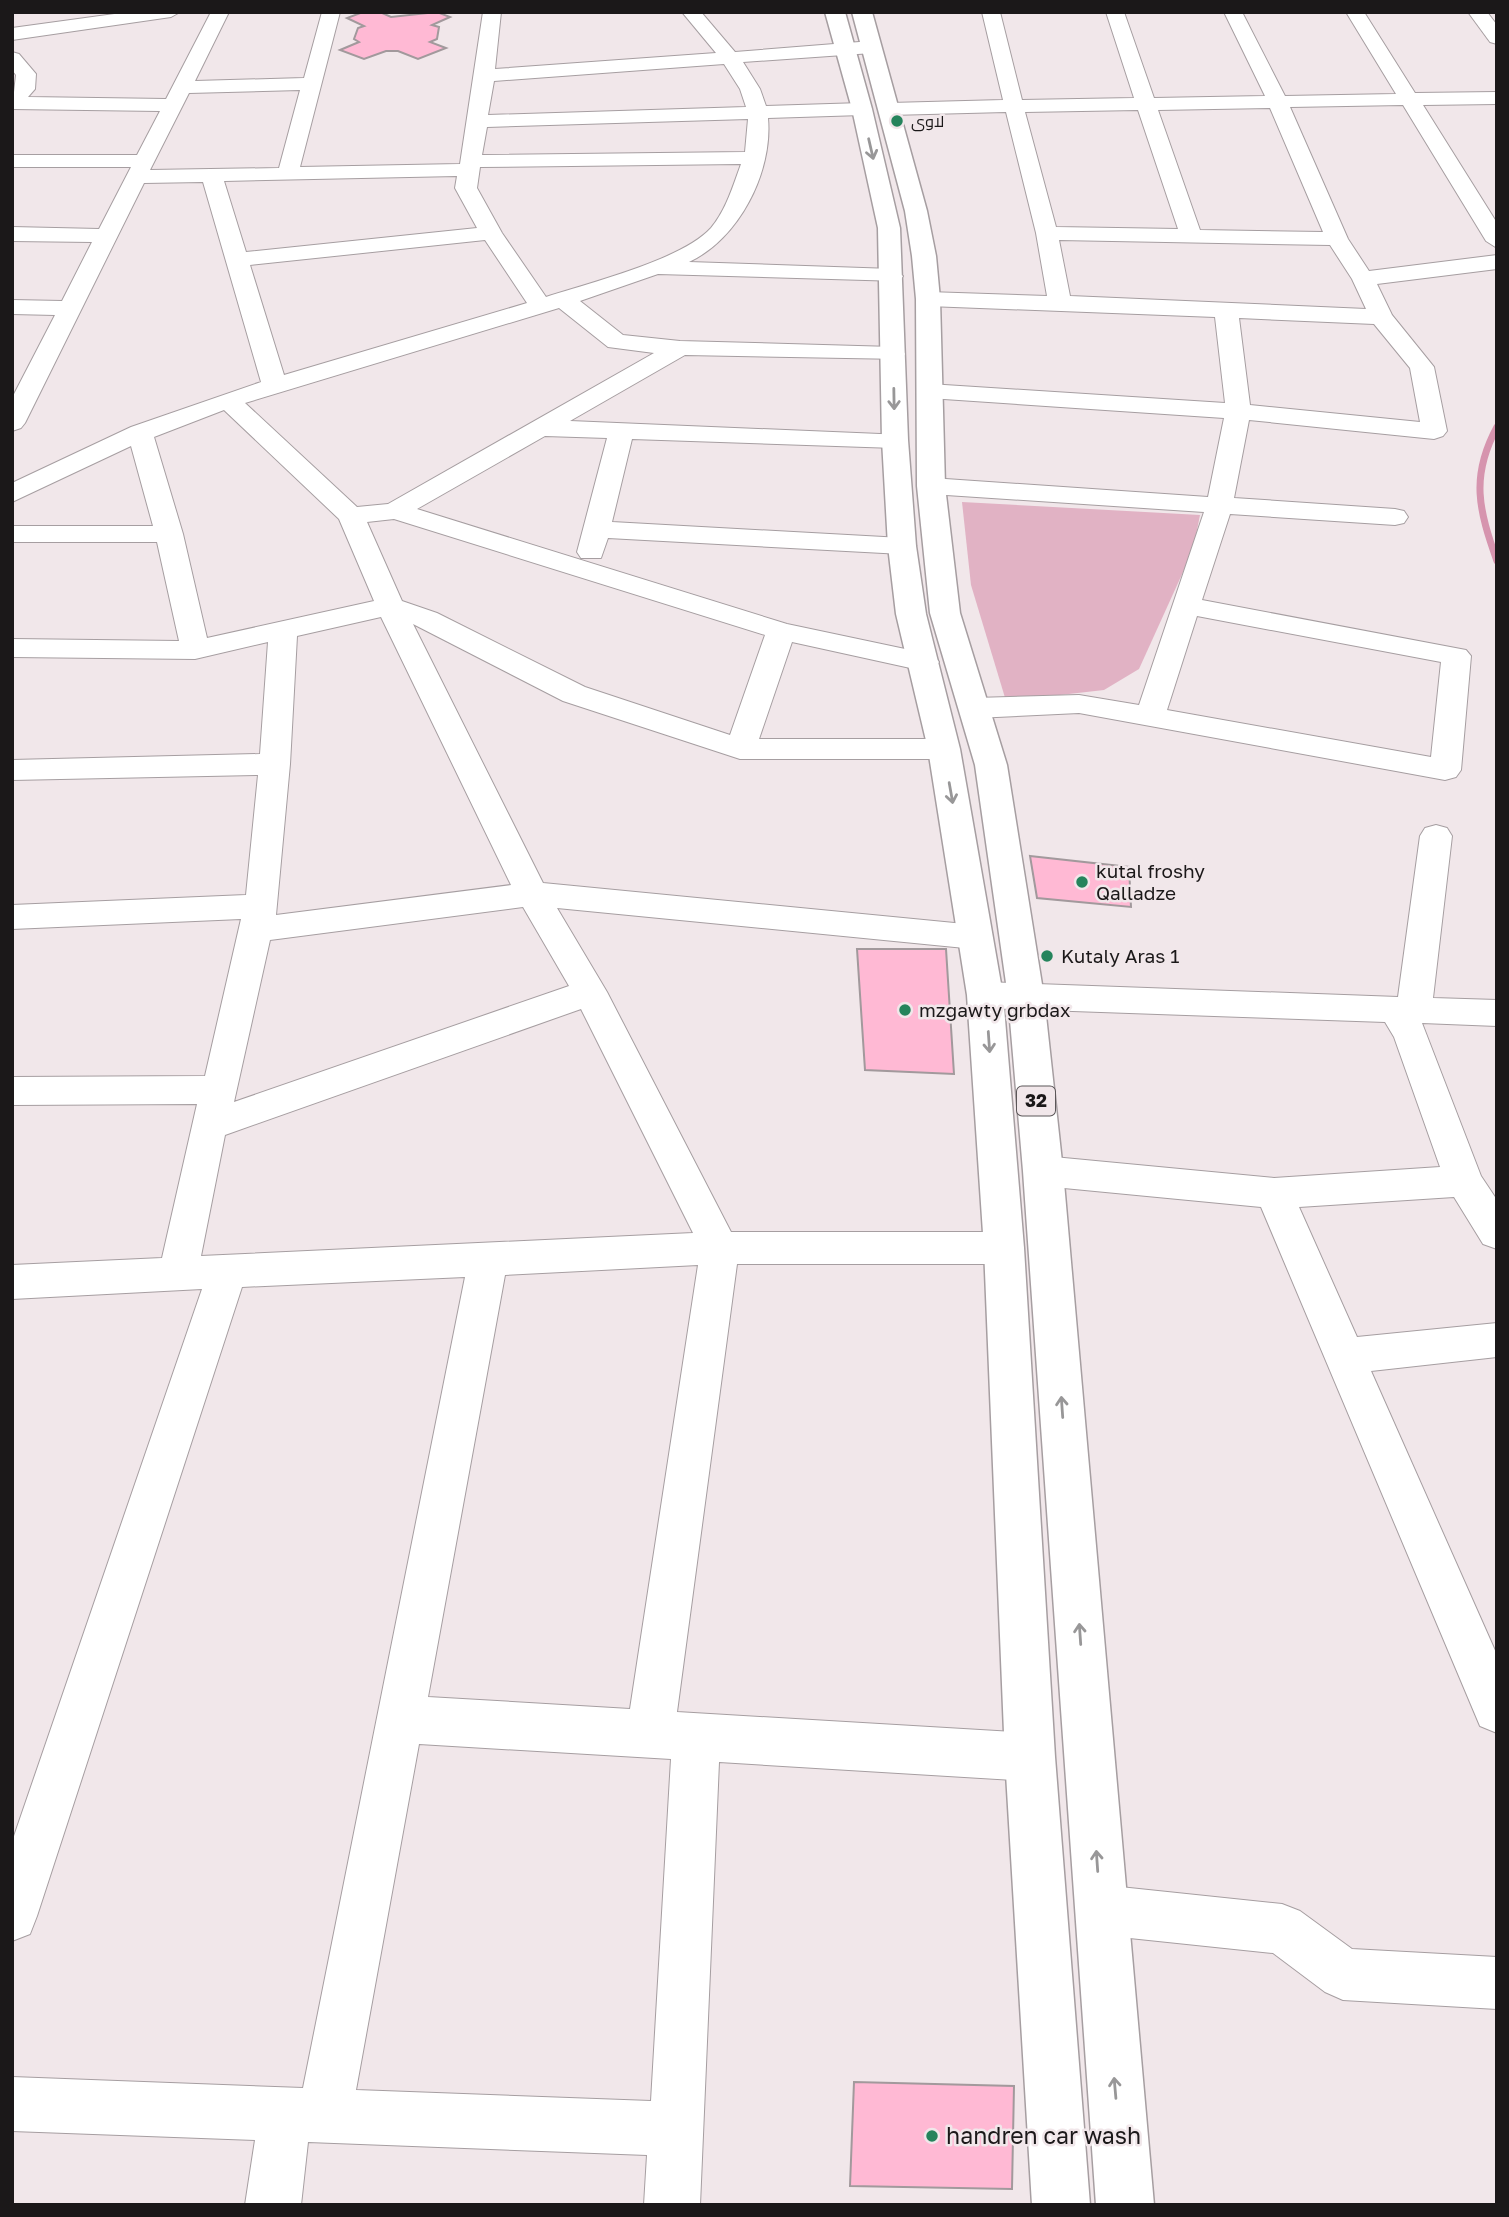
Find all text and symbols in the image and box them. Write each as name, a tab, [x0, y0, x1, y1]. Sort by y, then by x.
place label: لاوی	[911, 111, 944, 132]
marker: لاوی	[889, 113, 905, 129]
one-way arrow	[865, 137, 878, 160]
one-way arrow	[888, 387, 901, 410]
one-way arrow	[945, 781, 958, 804]
place label: kutal froshy Qalladze	[1096, 859, 1205, 904]
marker: kutal froshy Qalladze	[1074, 874, 1090, 890]
place label: Kutaly Aras 1	[1061, 944, 1179, 967]
marker: Kutaly Aras 1	[1039, 948, 1055, 964]
place label: mzgawty grbdax	[919, 998, 1071, 1021]
marker: mzgawty grbdax	[897, 1002, 913, 1018]
one-way arrow	[983, 1030, 996, 1053]
road number: 32	[1017, 1086, 1055, 1116]
one-way arrow	[1055, 1397, 1068, 1419]
one-way arrow	[1073, 1623, 1086, 1646]
one-way arrow	[1090, 1850, 1103, 1873]
one-way arrow	[1108, 2077, 1121, 2100]
place label: handren car wash	[946, 2121, 1141, 2149]
marker: handren car wash	[924, 2128, 940, 2144]

